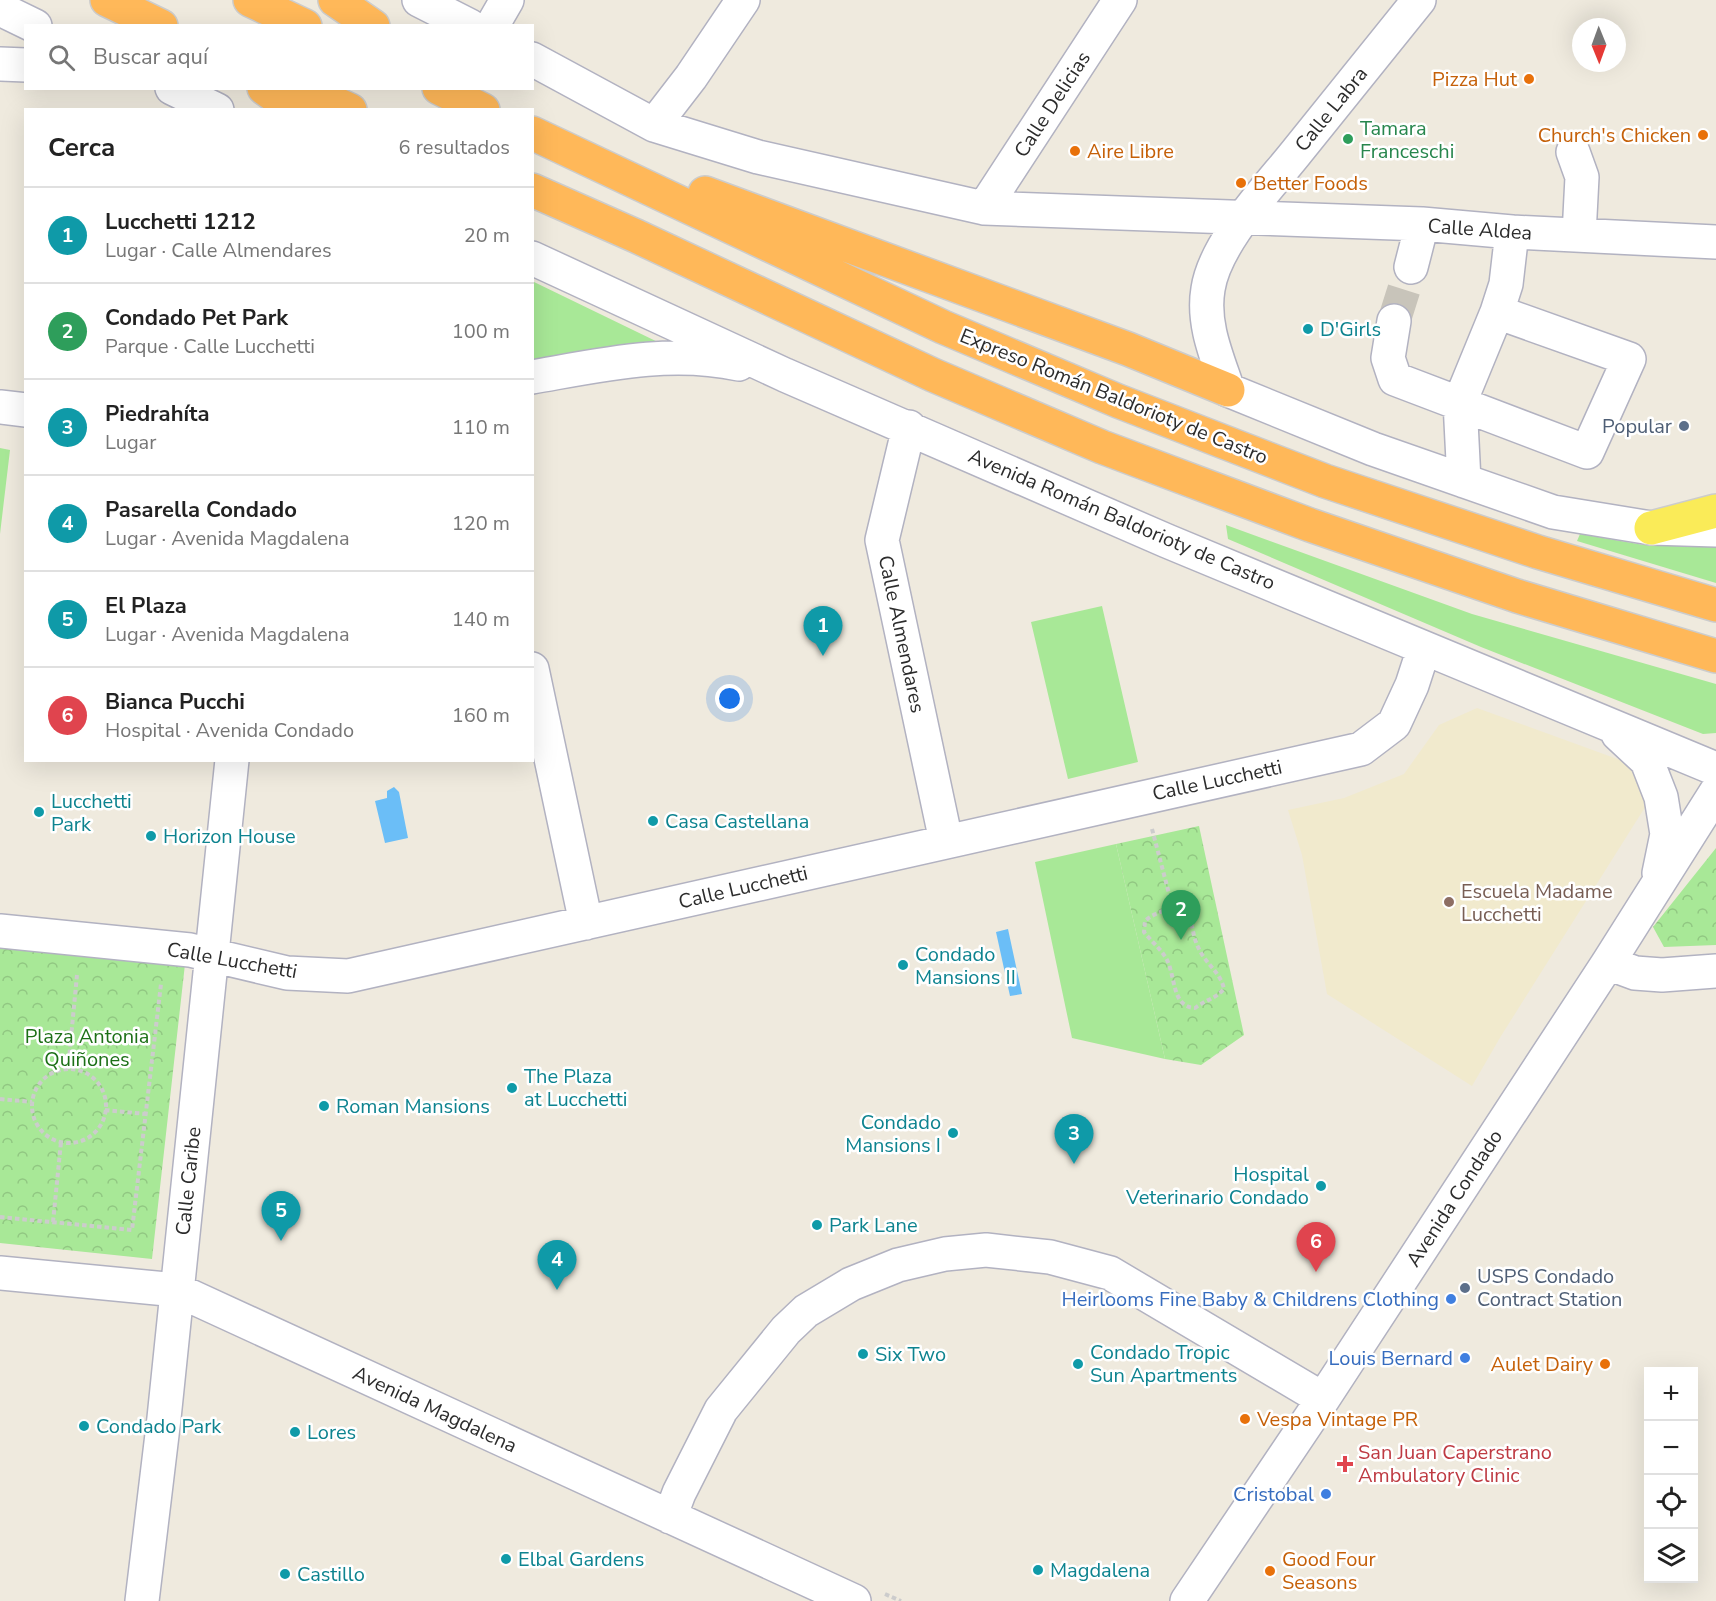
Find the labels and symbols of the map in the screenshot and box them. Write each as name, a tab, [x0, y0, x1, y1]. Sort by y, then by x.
north arrow	[1572, 18, 1626, 72]
street label: Calle Delicias	[1008, 46, 1097, 163]
street label: Calle Labra	[1289, 61, 1374, 157]
place label: Pizza Hut	[1432, 66, 1518, 93]
marker: Pizza Hut	[1522, 72, 1536, 86]
place label: Tamara Franceschi	[1360, 115, 1454, 165]
place label: Church's Chicken	[1538, 122, 1691, 149]
marker: Church's Chicken	[1696, 128, 1710, 142]
marker: Tamara Franceschi	[1341, 132, 1355, 146]
place label: Aire Libre	[1087, 138, 1174, 165]
marker: Aire Libre	[1068, 144, 1082, 158]
place label: Better Foods	[1253, 170, 1368, 197]
marker: Better Foods	[1234, 176, 1248, 190]
street label: Calle Aldea	[1427, 212, 1533, 247]
place label: D'Girls	[1320, 316, 1381, 343]
street label: Expreso Román Baldorioty de Castro	[956, 322, 1272, 471]
marker: D'Girls	[1301, 322, 1315, 336]
place label: Popular	[1602, 413, 1672, 440]
marker: Popular	[1677, 419, 1691, 433]
street label: Avenida Román Baldorioty de Castro	[964, 442, 1279, 596]
street label: Calle Almendares	[872, 553, 931, 715]
pin: 1	[804, 606, 842, 656]
your location	[715, 684, 744, 713]
street label: Calle Lucchetti	[1150, 754, 1284, 807]
place label: Lucchetti Park	[51, 788, 132, 838]
marker: Lucchetti Park	[32, 805, 46, 819]
place label: Casa Castellana	[665, 808, 809, 835]
marker: Casa Castellana	[646, 814, 660, 828]
place label: Horizon House	[163, 823, 296, 850]
marker: Horizon House	[144, 829, 158, 843]
street label: Calle Lucchetti	[676, 860, 810, 915]
place label: Escuela Madame Lucchetti	[1461, 878, 1613, 928]
pin: 2	[1162, 890, 1200, 940]
marker: Escuela Madame Lucchetti	[1442, 895, 1456, 909]
street label: Calle Lucchetti	[165, 936, 299, 985]
place label: Condado Mansions II	[915, 941, 1016, 991]
marker: Condado Mansions II	[896, 958, 910, 972]
park label: Plaza Antonia Quiñones	[25, 1023, 149, 1073]
place label: The Plaza at Lucchetti	[524, 1063, 627, 1113]
marker: The Plaza at Lucchetti	[505, 1081, 519, 1095]
place label: Roman Mansions	[336, 1093, 490, 1120]
marker: Roman Mansions	[317, 1099, 331, 1113]
place label: Condado Mansions I	[845, 1109, 941, 1159]
pin: 3	[1054, 1114, 1094, 1164]
street label: Avenida Condado	[1400, 1124, 1509, 1272]
street label: Calle Caribe	[169, 1125, 208, 1237]
marker: Condado Mansions I	[946, 1126, 960, 1140]
place label: Hospital Veterinario Condado	[1125, 1161, 1309, 1211]
marker: Hospital Veterinario Condado	[1314, 1179, 1328, 1193]
pin: 5	[262, 1192, 300, 1241]
place label: Park Lane	[829, 1212, 918, 1239]
marker: Park Lane	[810, 1218, 824, 1232]
pin: 6	[1296, 1222, 1336, 1272]
pin: 4	[538, 1240, 576, 1290]
place label: USPS Condado Contract Station	[1477, 1263, 1622, 1313]
marker: USPS Condado Contract Station	[1458, 1281, 1472, 1295]
place label: Heirlooms Fine Baby & Childrens Clothing	[1061, 1286, 1439, 1313]
marker: Heirlooms Fine Baby & Childrens Clothing	[1444, 1292, 1458, 1306]
place label: Condado Tropic Sun Apartments	[1090, 1339, 1237, 1389]
place label: Six Two	[875, 1341, 946, 1368]
place label: Louis Bernard	[1329, 1345, 1453, 1372]
marker: Six Two	[856, 1347, 870, 1361]
marker: Louis Bernard	[1458, 1351, 1472, 1365]
place label: Aulet Dairy	[1490, 1351, 1594, 1378]
marker: Condado Tropic Sun Apartments	[1071, 1357, 1085, 1371]
marker: Aulet Dairy	[1598, 1357, 1612, 1371]
street label: Avenida Magdalena	[348, 1360, 521, 1459]
place label: Vespa Vintage PR	[1256, 1406, 1418, 1433]
marker: Vespa Vintage PR	[1238, 1412, 1252, 1426]
place label: Condado Park	[96, 1413, 222, 1440]
marker: Condado Park	[77, 1419, 91, 1433]
place label: Lores	[307, 1419, 356, 1446]
marker: Lores	[288, 1425, 302, 1439]
place label: San Juan Caperstrano Ambulatory Clinic	[1358, 1439, 1552, 1489]
marker: San Juan Caperstrano Ambulatory Clinic	[1336, 1455, 1354, 1473]
place label: Cristobal	[1233, 1481, 1314, 1508]
marker: Cristobal	[1319, 1487, 1333, 1501]
place label: Elbal Gardens	[518, 1546, 644, 1573]
place label: Good Four Seasons	[1282, 1546, 1376, 1596]
marker: Elbal Gardens	[499, 1552, 513, 1566]
place label: Magdalena	[1050, 1557, 1150, 1584]
place label: Castillo	[297, 1561, 365, 1588]
marker: Magdalena	[1031, 1563, 1045, 1577]
marker: Good Four Seasons	[1263, 1564, 1277, 1578]
marker: Castillo	[278, 1567, 292, 1581]

